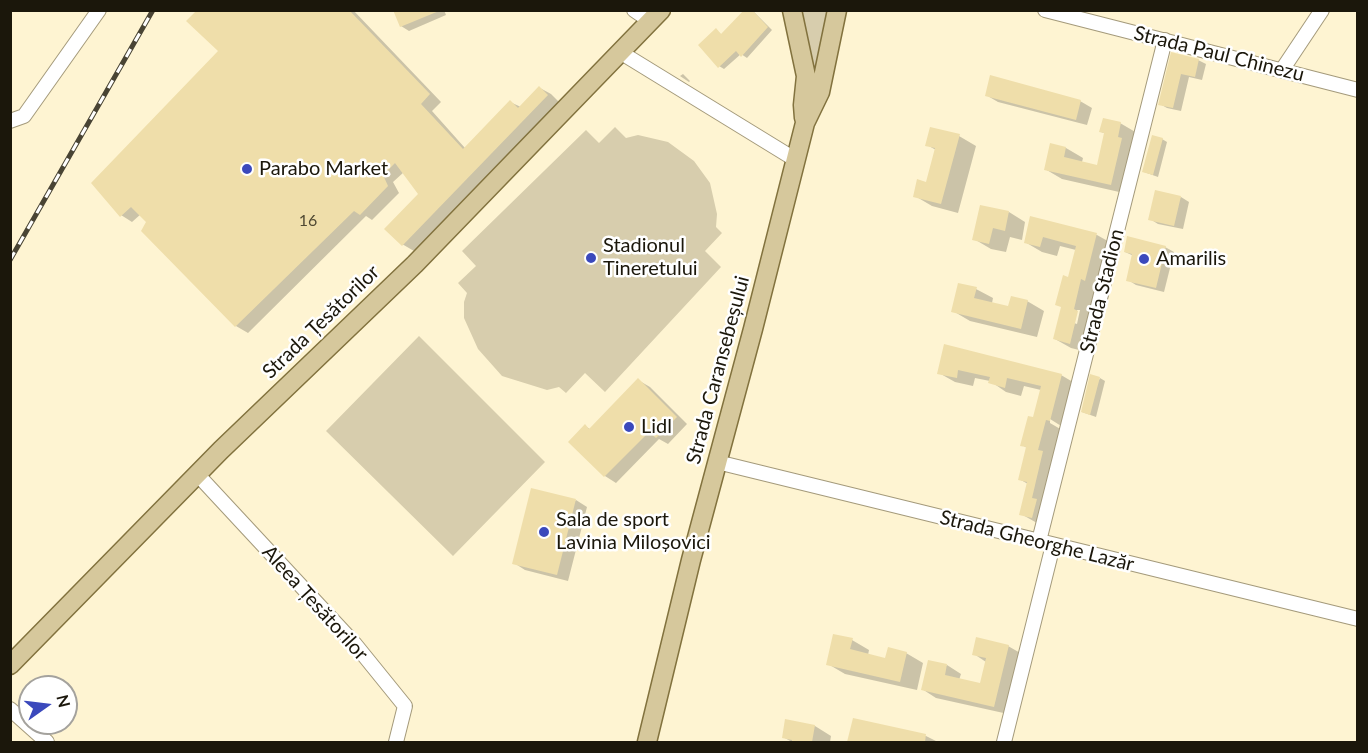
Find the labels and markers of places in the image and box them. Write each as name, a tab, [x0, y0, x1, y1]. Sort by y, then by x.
place label: Parabo Market	[259, 157, 388, 181]
marker: Parabo Market	[240, 162, 254, 176]
place label: Stadionul Tineretului	[603, 234, 698, 281]
place label: Amarilis	[1156, 247, 1226, 271]
marker: Stadionul Tineretului	[584, 251, 598, 265]
marker: Amarilis	[1137, 252, 1151, 266]
place label: Lidl	[641, 415, 672, 439]
marker: Lidl	[622, 420, 636, 434]
place label: Sala de sport Lavinia Miloșovici	[556, 508, 711, 555]
marker: Sala de sport Lavinia Miloșovici	[537, 525, 551, 539]

